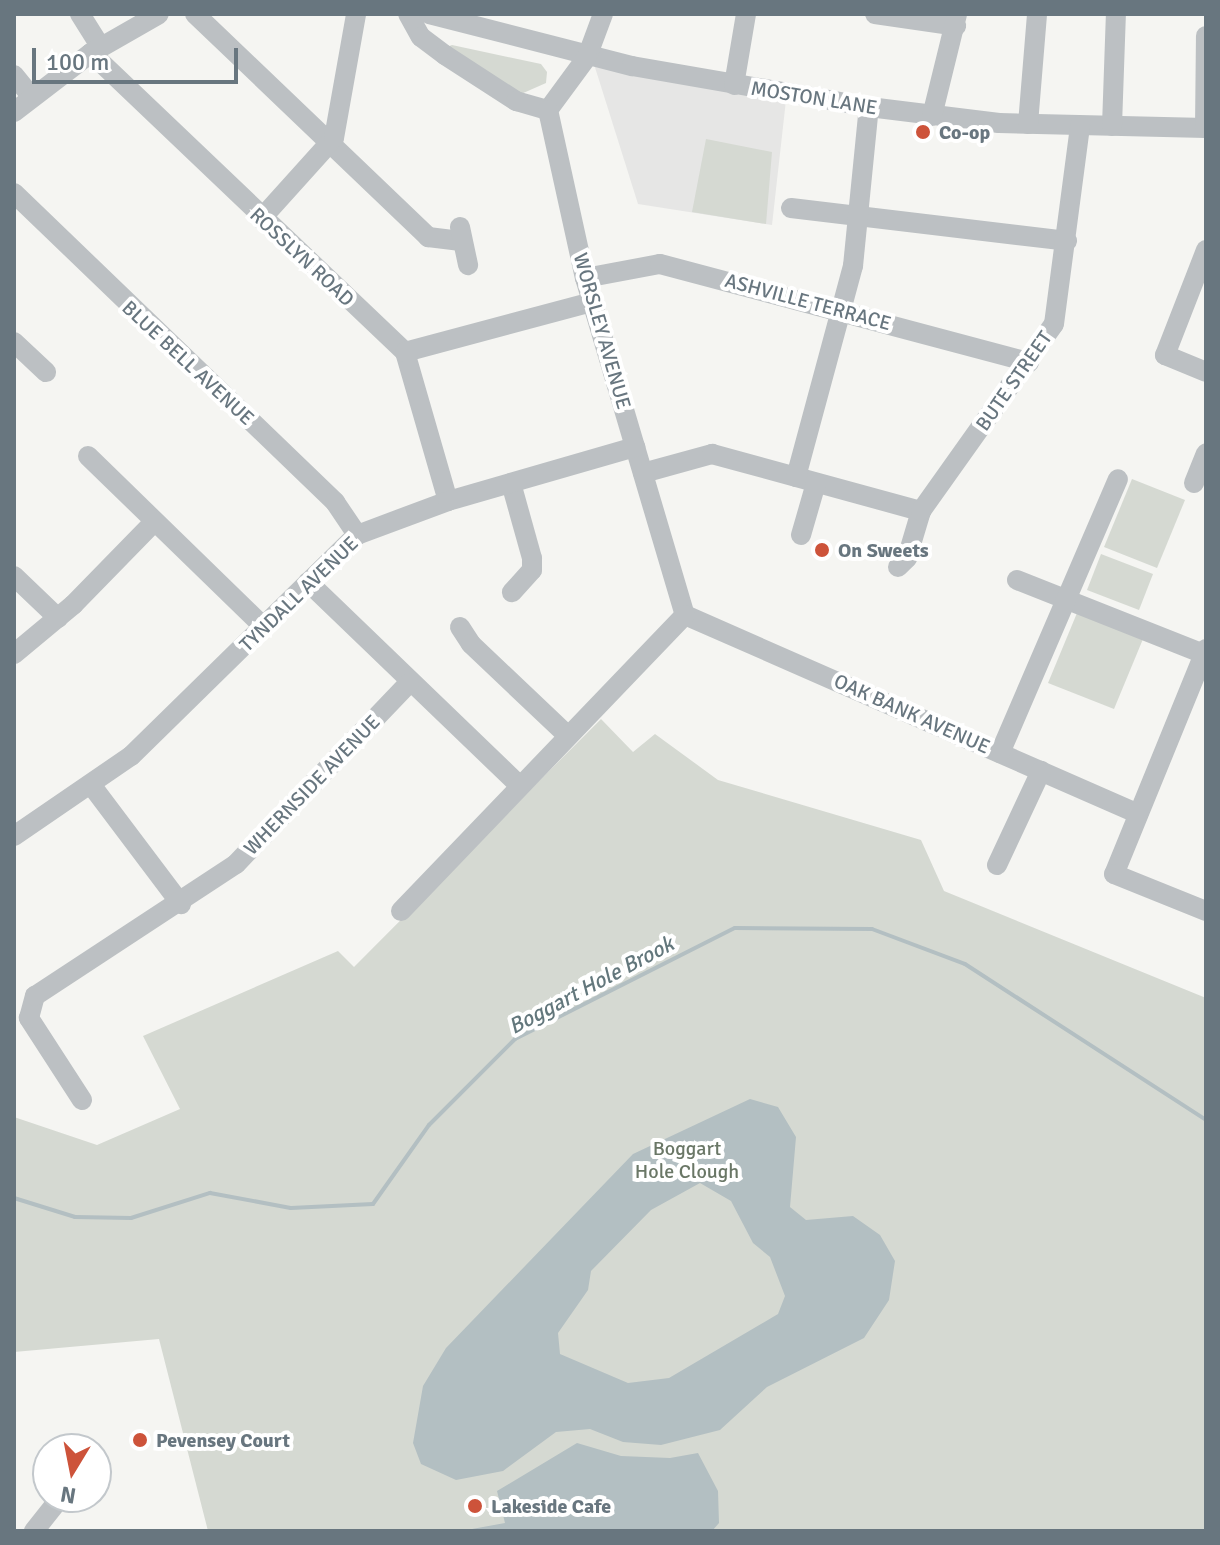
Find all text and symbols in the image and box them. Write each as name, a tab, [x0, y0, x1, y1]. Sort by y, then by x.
scale bar	[36, 32, 242, 82]
text: 100 m	[46, 47, 109, 77]
street label: MOSTON LANE	[749, 76, 879, 120]
place label: Co-op	[939, 120, 990, 144]
marker: Co-op	[914, 123, 932, 141]
street label: ROSSLYN ROAD	[245, 203, 359, 311]
street label: WORSLEY AVENUE	[568, 250, 636, 412]
street label: ASHVILLE TERRACE	[722, 268, 894, 336]
street label: BLUE BELL AVENUE	[117, 296, 259, 430]
street label: BUTE STREET	[971, 327, 1057, 435]
street label: TYNDALL AVENUE	[235, 531, 363, 657]
place label: On Sweets	[838, 538, 929, 562]
marker: On Sweets	[813, 541, 831, 559]
street label: OAK BANK AVENUE	[830, 669, 994, 759]
street label: WHERNSIDE AVENUE	[239, 710, 385, 860]
water label: Boggart Hole Brook	[504, 930, 678, 1040]
park label: Boggart Hole Clough	[635, 1136, 739, 1183]
place label: Pevensey Court	[156, 1428, 290, 1452]
marker: Pevensey Court	[131, 1431, 149, 1449]
north arrow	[32, 1433, 112, 1513]
text: N	[58, 1481, 78, 1510]
place label: Lakeside Cafe	[491, 1494, 611, 1518]
marker: Lakeside Cafe	[466, 1497, 484, 1515]

